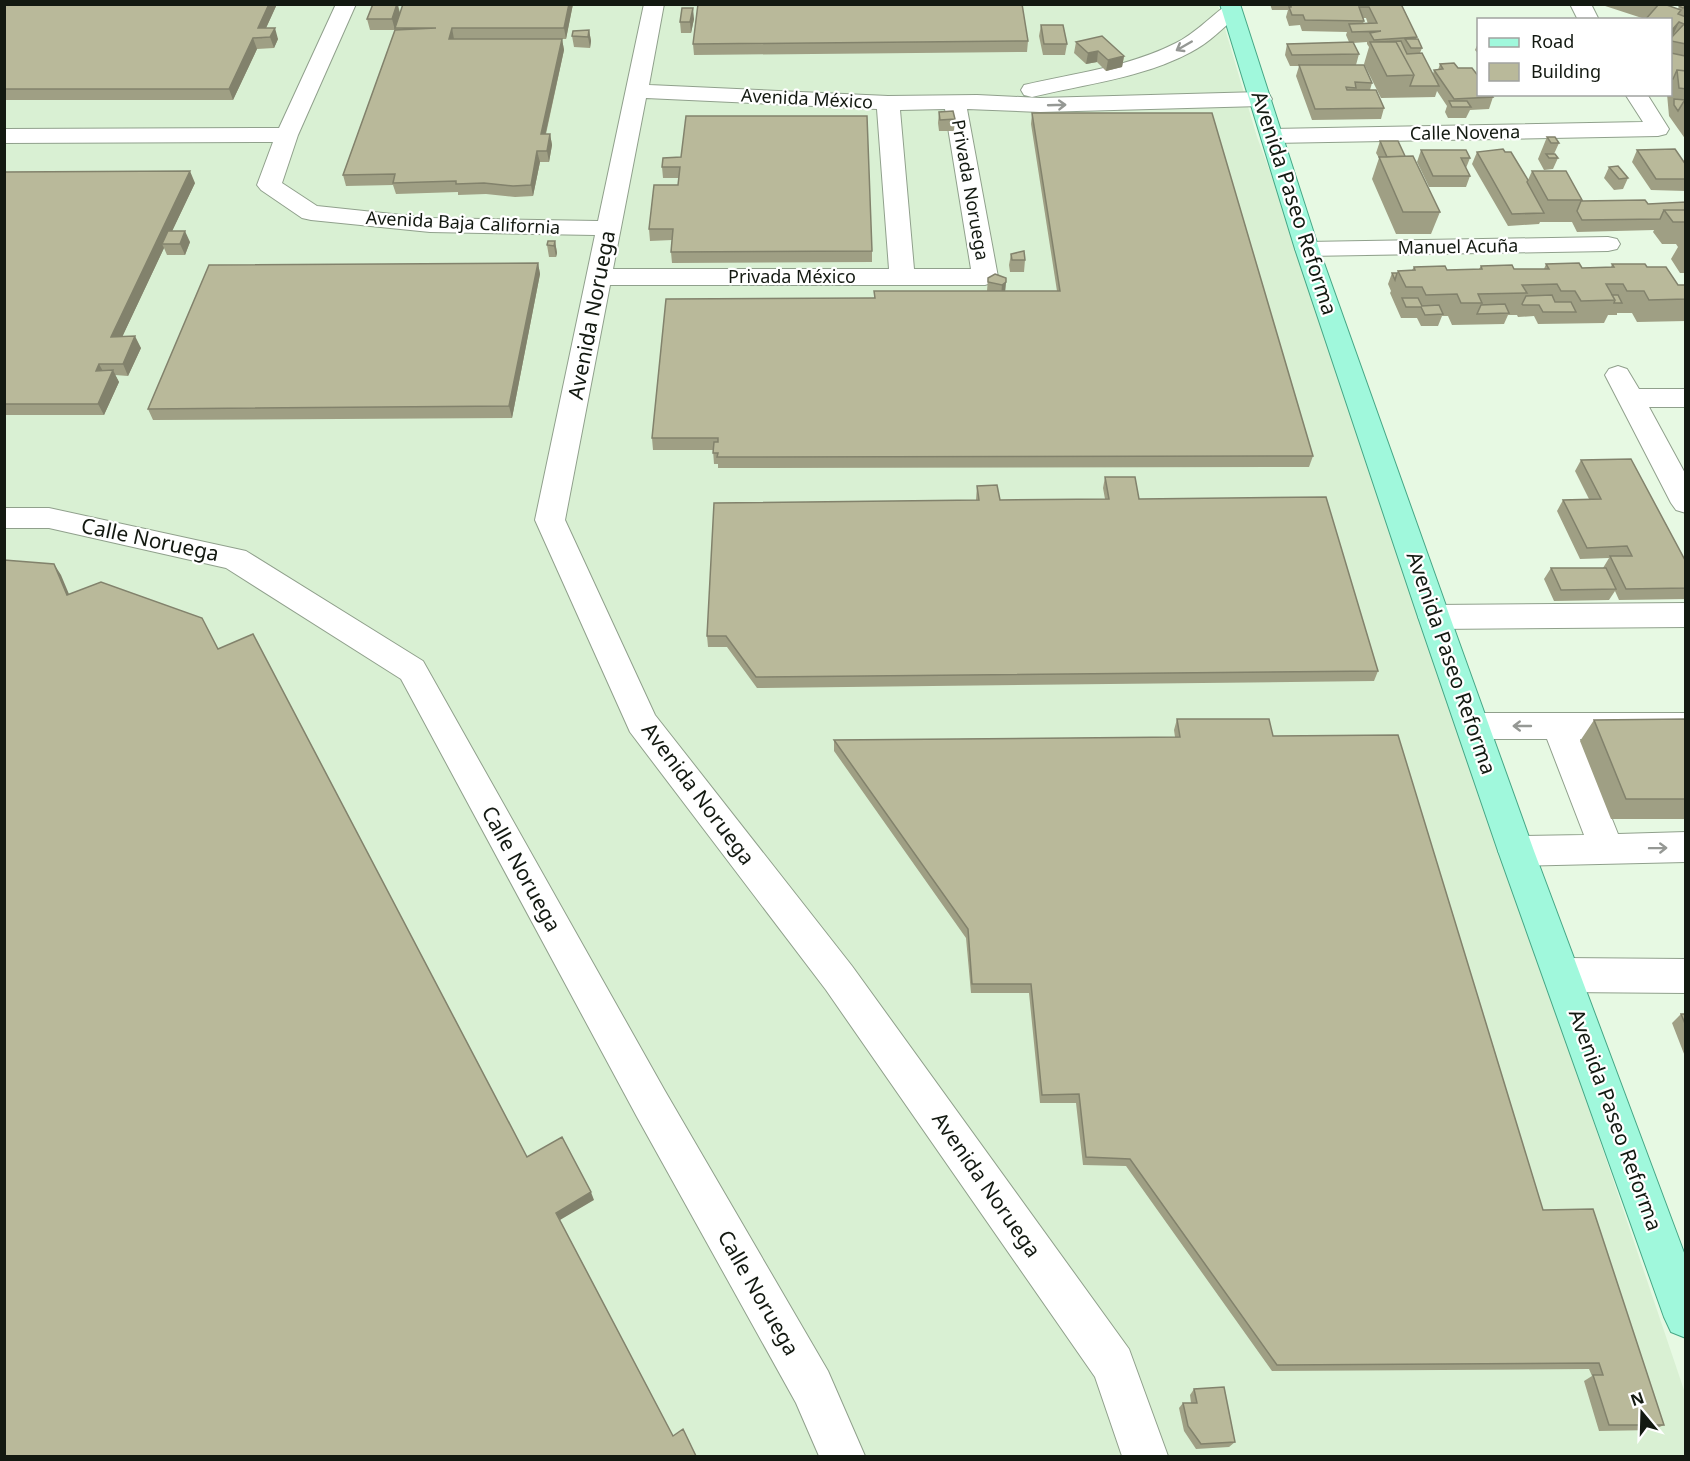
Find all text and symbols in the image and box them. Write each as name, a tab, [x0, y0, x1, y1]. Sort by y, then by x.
legend	[1477, 18, 1672, 96]
text: Road	[1531, 29, 1574, 53]
one-way arrow	[1176, 40, 1193, 52]
text: Building	[1531, 59, 1601, 83]
street label: Avenida México	[740, 83, 874, 113]
street label: Avenida Paseo Reforma	[1245, 87, 1344, 318]
one-way arrow	[1046, 99, 1066, 111]
street label: Privada Noruega	[947, 118, 995, 262]
street label: Calle Novena	[1410, 119, 1520, 145]
street label: Avenida Baja California	[365, 205, 561, 239]
street label: Avenida Noruega	[561, 228, 621, 402]
street label: Manuel Acuña	[1397, 233, 1519, 259]
street label: Privada México	[728, 264, 856, 288]
street label: Calle Noruega	[79, 511, 222, 567]
street label: Avenida Paseo Reforma	[1401, 548, 1503, 778]
street label: Avenida Noruega	[636, 717, 762, 870]
one-way arrow	[1513, 720, 1533, 732]
street label: Calle Noruega	[476, 800, 568, 937]
one-way arrow	[1648, 842, 1668, 853]
street label: Avenida Paseo Reforma	[1563, 1005, 1669, 1234]
street label: Avenida Noruega	[926, 1106, 1047, 1263]
street label: Calle Noruega	[712, 1225, 806, 1360]
north arrow	[1612, 1383, 1672, 1443]
text: N	[1627, 1386, 1647, 1411]

